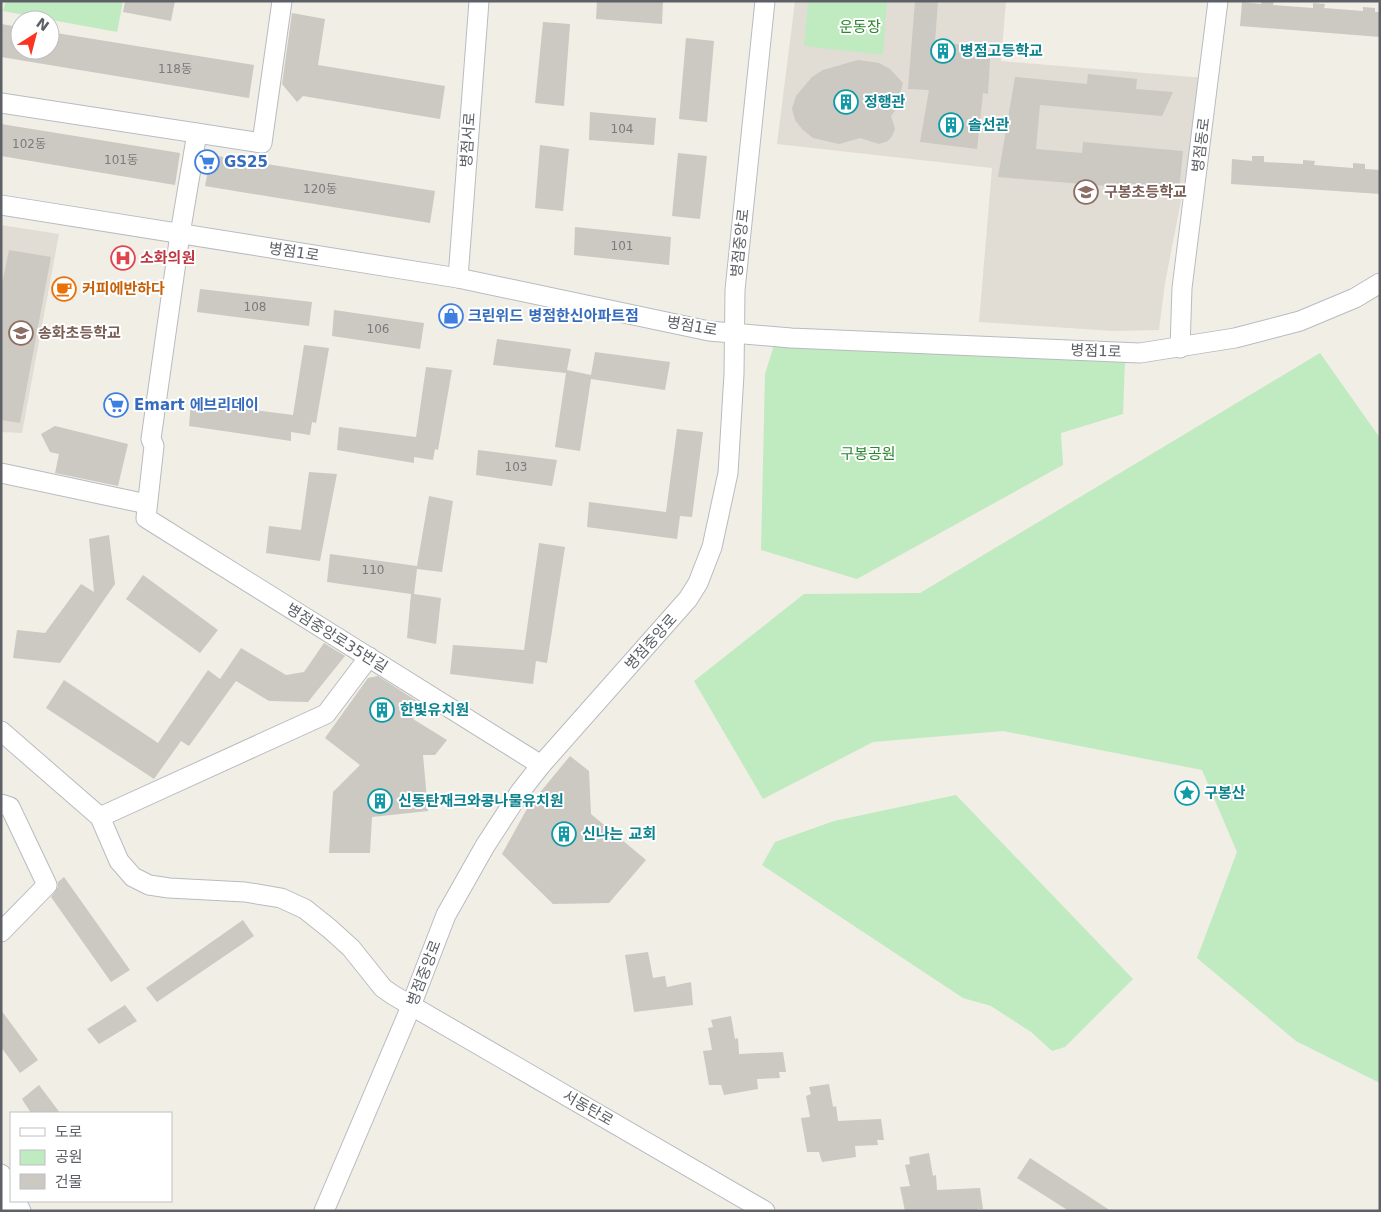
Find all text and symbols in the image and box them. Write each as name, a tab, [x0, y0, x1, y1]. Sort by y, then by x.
north arrow	[10, 10, 60, 60]
text: N	[33, 15, 52, 34]
park label: 운동장	[839, 18, 881, 36]
building icon: 병점고등학교	[930, 38, 956, 64]
place label: 병점고등학교	[960, 42, 1043, 60]
house number: 118동	[158, 62, 192, 76]
building icon: 정행관	[833, 89, 859, 115]
place label: 정행관	[864, 93, 906, 111]
street label: 병점서로	[457, 112, 479, 168]
building icon: 솔선관	[938, 112, 964, 138]
place label: 솔선관	[968, 116, 1010, 134]
street label: 병점동로	[1189, 117, 1213, 173]
house number: 104	[611, 122, 633, 136]
house number: 102동	[12, 137, 46, 151]
supermarket icon: GS25	[194, 149, 220, 175]
house number: 101동	[104, 153, 138, 167]
place label: GS25	[224, 153, 268, 171]
school or university icon: 구봉초등학교	[1073, 179, 1099, 205]
house number: 120동	[303, 182, 337, 196]
place label: 구봉초등학교	[1104, 183, 1187, 201]
street label: 병점중앙로	[727, 208, 753, 278]
street label: 병점1로	[267, 239, 321, 265]
house number: 101	[611, 239, 633, 253]
hospital icon: 소화의원	[110, 245, 136, 271]
place label: 소화의원	[140, 249, 195, 267]
cafe icon: 커피에반하다	[51, 276, 77, 302]
place label: 커피에반하다	[82, 280, 165, 298]
house number: 108	[244, 300, 266, 314]
shop icon: 크린위드 병점한신아파트점	[438, 303, 464, 329]
place label: 크린위드 병점한신아파트점	[468, 307, 639, 325]
street label: 병점1로	[665, 313, 719, 339]
school or university icon: 송화초등학교	[8, 320, 34, 346]
house number: 106	[367, 322, 389, 336]
place label: 송화초등학교	[38, 324, 121, 342]
street label: 병점1로	[1070, 341, 1122, 361]
supermarket icon: Emart 에브리데이	[103, 392, 129, 418]
place label: Emart 에브리데이	[134, 396, 259, 414]
park label: 구봉공원	[840, 445, 896, 463]
house number: 103	[505, 460, 527, 474]
house number: 110	[362, 563, 384, 577]
street label: 병점중앙로35번길	[283, 600, 391, 676]
street label: 병점중앙로	[621, 610, 681, 674]
building icon: 한빛유치원	[369, 697, 395, 723]
place label: 한빛유치원	[400, 701, 469, 719]
place icon: 구봉산	[1174, 780, 1200, 806]
place label: 구봉산	[1204, 784, 1246, 802]
building icon: 신동탄재크와콩나물유치원	[367, 788, 393, 814]
place label: 신동탄재크와콩나물유치원	[398, 792, 564, 810]
building icon: 신나는 교회	[551, 821, 577, 847]
place label: 신나는 교회	[582, 825, 656, 843]
street label: 병점중앙로	[403, 938, 445, 1008]
street label: 서동탄로	[560, 1086, 616, 1130]
legend	[10, 1112, 172, 1202]
text: 도로	[55, 1123, 83, 1141]
text: 공원	[55, 1148, 83, 1166]
text: 건물	[55, 1173, 83, 1191]

